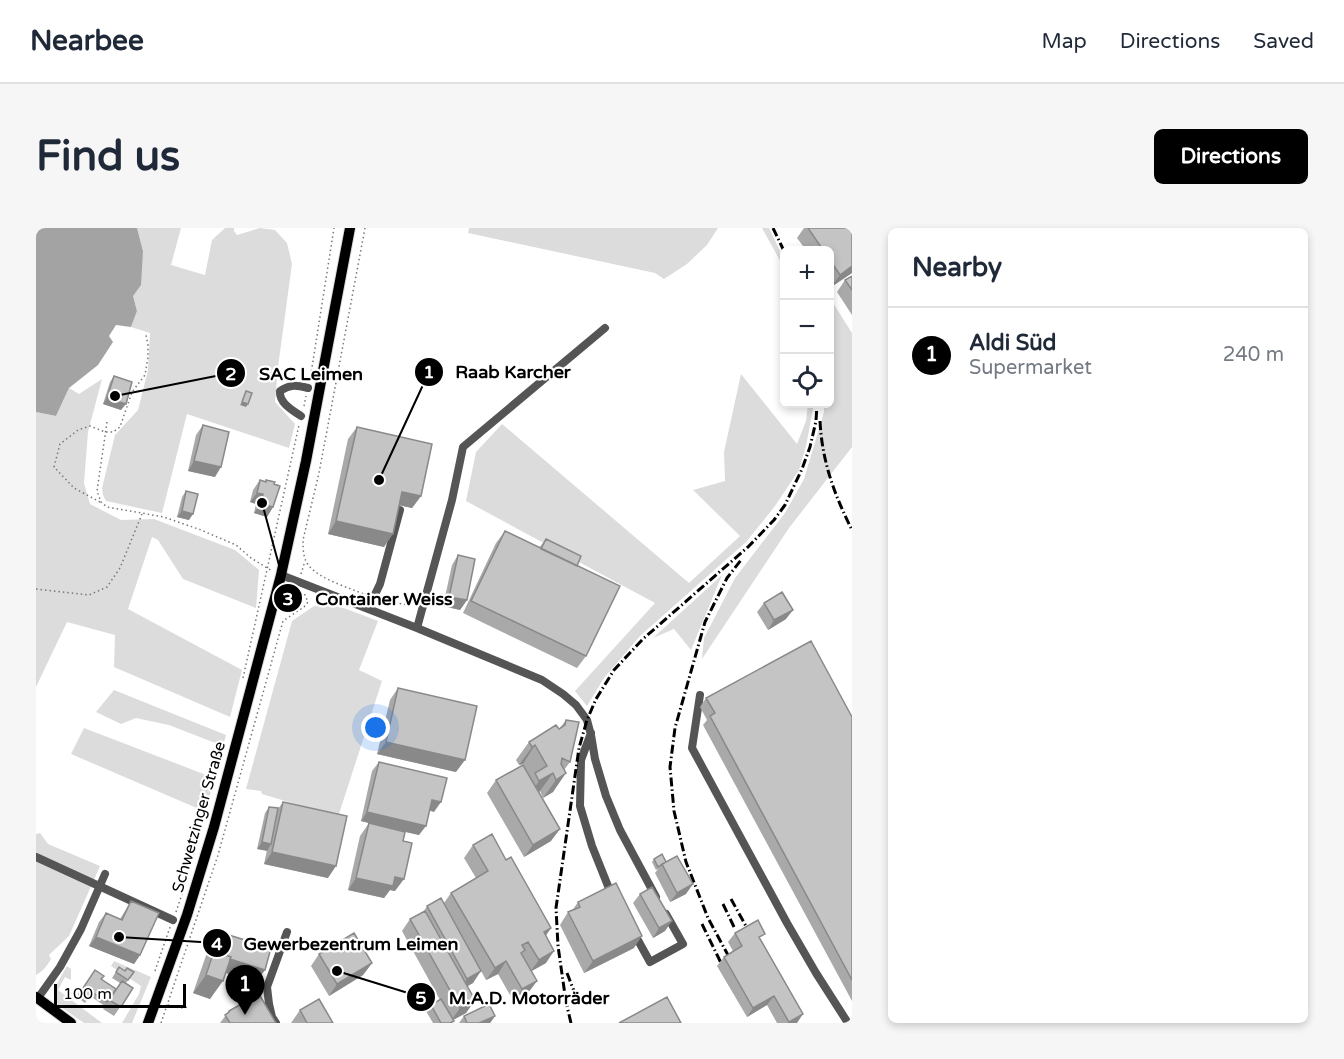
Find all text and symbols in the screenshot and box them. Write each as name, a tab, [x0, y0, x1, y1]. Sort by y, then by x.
text: Nearbee	[30, 24, 144, 58]
text: Map	[1041, 29, 1087, 54]
text: Directions	[1120, 29, 1220, 54]
text: Saved	[1253, 29, 1314, 54]
button: Directions	[1154, 129, 1308, 184]
text: Find us	[36, 131, 180, 182]
map controls	[780, 246, 834, 408]
button: +	[780, 246, 834, 300]
text: Nearby	[912, 252, 1002, 283]
button: −	[780, 300, 834, 354]
text: Aldi Süd	[969, 330, 1056, 356]
text: 1	[925, 343, 938, 367]
text: 240 m	[1223, 343, 1284, 367]
callout: Raab Karcher	[414, 354, 583, 390]
button: locate	[780, 354, 834, 408]
callout: SAC Leimen	[216, 355, 375, 391]
text: Supermarket	[969, 356, 1092, 380]
text: 1	[423, 361, 435, 383]
text: Raab Karcher	[455, 361, 572, 383]
text: 2	[225, 363, 237, 385]
text: SAC Leimen	[259, 363, 363, 385]
callout: Container Weiss	[273, 580, 464, 616]
text: 3	[282, 588, 294, 610]
text: Container Weiss	[315, 588, 453, 610]
your location	[361, 713, 390, 742]
street label: Schwetzinger Straße	[168, 739, 230, 895]
callout: Gewerbezentrum Leimen	[202, 925, 471, 961]
text: 4	[211, 933, 223, 955]
text: Gewerbezentrum Leimen	[243, 933, 459, 955]
pin: 1	[226, 966, 264, 1015]
callout: M.A.D. Motorräder	[406, 979, 621, 1015]
scale bar	[54, 981, 186, 1008]
text: 100 m	[63, 984, 112, 1004]
text: 5	[415, 987, 427, 1009]
text: M.A.D. Motorräder	[449, 987, 610, 1009]

